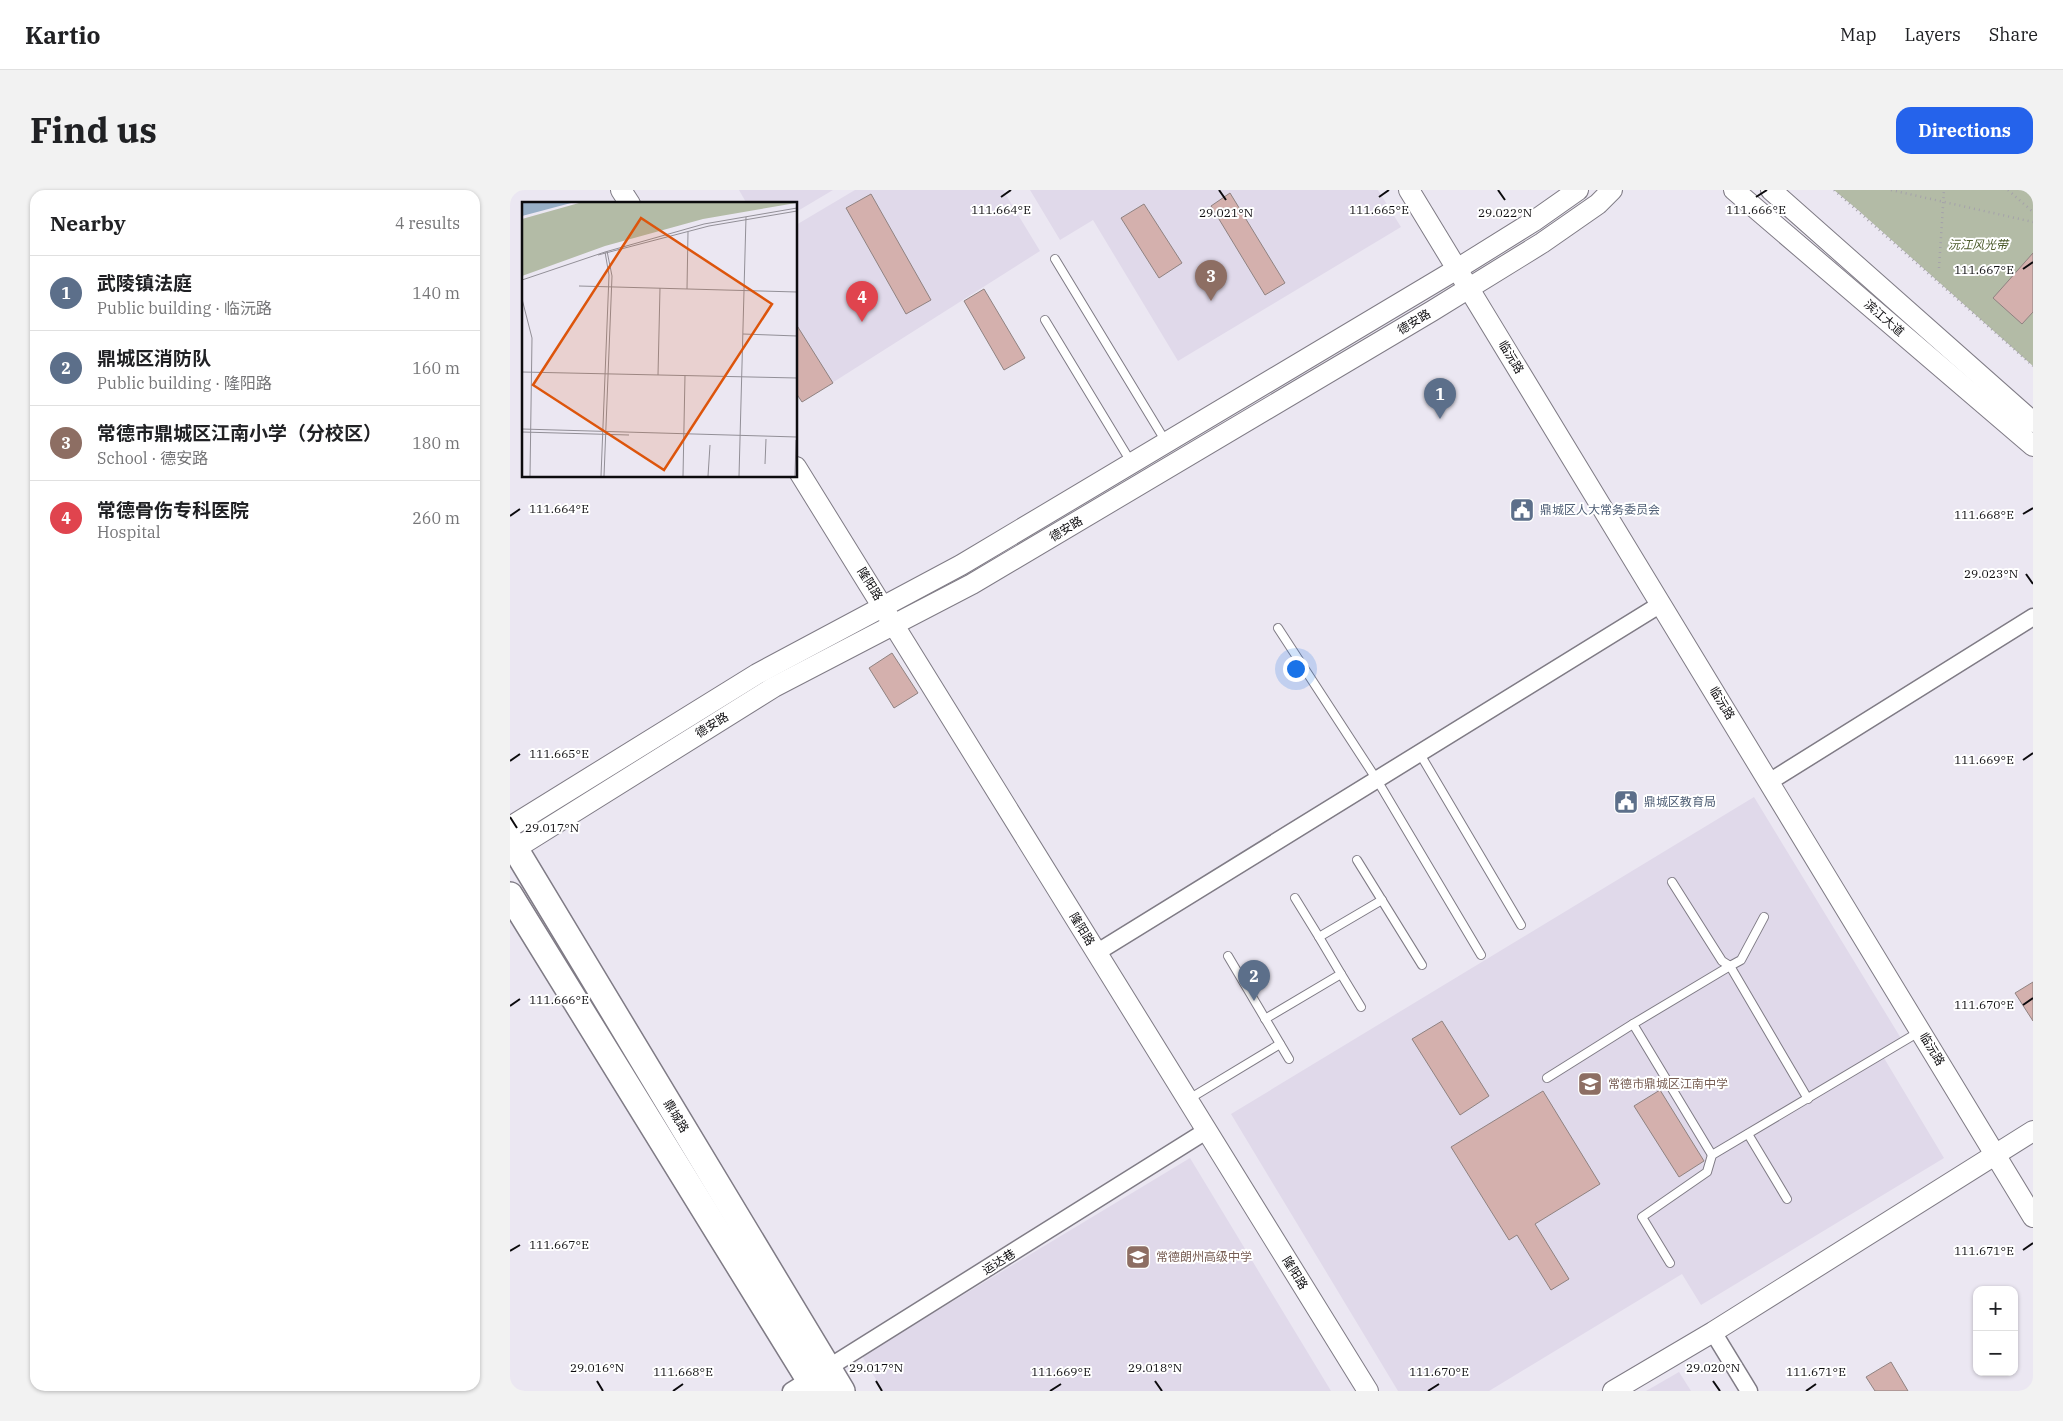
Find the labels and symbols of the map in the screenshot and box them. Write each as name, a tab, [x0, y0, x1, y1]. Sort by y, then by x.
inset map	[522, 202, 798, 478]
text: 111.664°E	[971, 202, 1031, 217]
text: 111.665°E	[1349, 202, 1409, 217]
text: 111.666°E	[1726, 202, 1786, 217]
text: 29.021°N	[1199, 205, 1253, 220]
text: 29.022°N	[1478, 205, 1532, 220]
park label: 沅江风光带	[1948, 237, 2010, 252]
pin: 3	[1195, 260, 1227, 301]
text: 111.667°E	[1954, 262, 2014, 277]
pin: 4	[846, 281, 878, 322]
street label: 滨江大道	[1861, 296, 1907, 339]
street label: 德安路	[1394, 306, 1433, 337]
street label: 临沅路	[1496, 337, 1527, 376]
pin: 1	[1424, 378, 1456, 419]
public building icon: 鼎城区人大常务委员会	[1509, 497, 1535, 523]
text: 111.664°E	[529, 501, 589, 516]
place label: 鼎城区人大常务委员会	[1540, 502, 1660, 517]
text: 111.668°E	[1954, 507, 2014, 522]
street label: 德安路	[1046, 513, 1085, 544]
street label: 隆阳路	[855, 564, 886, 603]
text: 29.023°N	[1964, 566, 2018, 581]
your location	[1283, 656, 1309, 682]
street label: 临沅路	[1707, 683, 1738, 722]
street label: 德安路	[692, 709, 731, 740]
text: 111.665°E	[529, 746, 589, 761]
text: 111.669°E	[1954, 752, 2014, 767]
public building icon: 鼎城区教育局	[1613, 789, 1639, 815]
place label: 鼎城区教育局	[1644, 794, 1716, 809]
text: 29.017°N	[525, 820, 579, 835]
street label: 隆阳路	[1067, 909, 1098, 948]
pin: 2	[1238, 960, 1270, 1001]
text: 111.666°E	[529, 992, 589, 1007]
text: 111.670°E	[1954, 997, 2014, 1012]
street label: 临沅路	[1917, 1029, 1948, 1068]
school or university icon: 常德市鼎城区江南中学	[1577, 1071, 1603, 1097]
place label: 常德市鼎城区江南中学	[1608, 1076, 1728, 1091]
street label: 鼎城路	[661, 1096, 692, 1135]
text: 111.667°E	[529, 1237, 589, 1252]
text: 111.671°E	[1954, 1243, 2014, 1258]
school or university icon: 常德朗州高级中学	[1125, 1244, 1151, 1270]
street label: 运达巷	[979, 1246, 1018, 1277]
place label: 常德朗州高级中学	[1156, 1249, 1252, 1264]
street label: 隆阳路	[1280, 1253, 1311, 1292]
text: 29.016°N	[570, 1360, 624, 1375]
text: 29.017°N	[849, 1360, 903, 1375]
text: 29.018°N	[1128, 1360, 1182, 1375]
text: 29.020°N	[1686, 1360, 1740, 1375]
text: 111.668°E	[653, 1364, 713, 1379]
text: 111.669°E	[1031, 1364, 1091, 1379]
text: 111.670°E	[1409, 1364, 1469, 1379]
text: 111.671°E	[1786, 1364, 1846, 1379]

